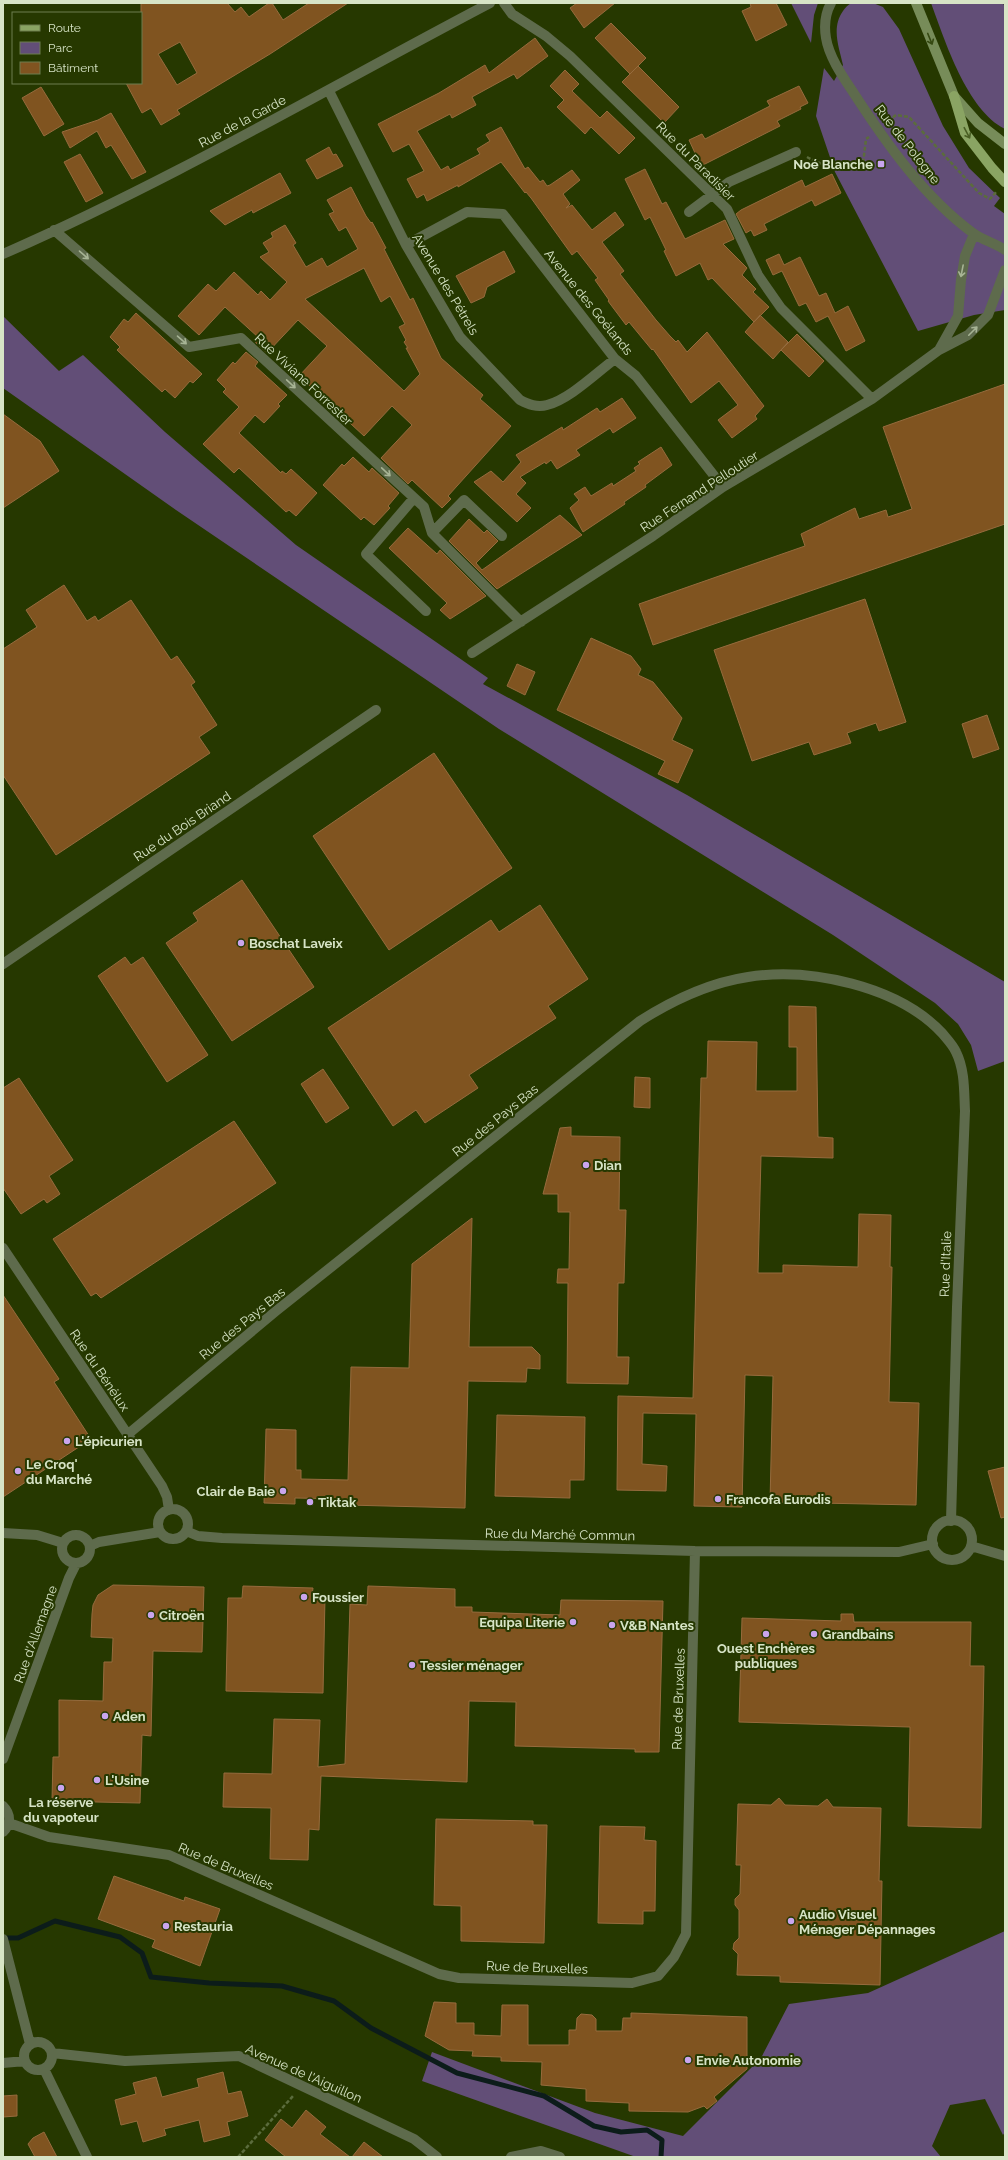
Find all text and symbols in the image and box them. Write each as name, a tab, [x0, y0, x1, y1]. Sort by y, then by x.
legend	[12, 12, 142, 84]
text: Route	[48, 21, 81, 35]
one-way arrow	[927, 33, 935, 45]
text: Parc	[48, 41, 73, 55]
text: Bâtiment	[48, 61, 98, 75]
street label: Rue de la Garde	[196, 92, 289, 151]
street label: Rue de Pologne	[872, 102, 943, 187]
street label: Rue du Paradisier	[653, 119, 738, 204]
one-way arrow	[963, 127, 971, 139]
place label: Noé Blanche	[793, 157, 873, 172]
marker: Noé Blanche	[876, 159, 886, 169]
street label: Avenue des Pétrels	[409, 231, 482, 338]
street label: Avenue des Goélands	[541, 247, 636, 358]
one-way arrow	[78, 250, 88, 259]
one-way arrow	[958, 265, 966, 278]
one-way arrow	[968, 326, 978, 336]
street label: Rue Viviane Forrester	[252, 330, 356, 429]
one-way arrow	[177, 336, 187, 345]
one-way arrow	[286, 379, 296, 388]
street label: Rue Fernand Pelloutier	[637, 447, 761, 535]
one-way arrow	[381, 467, 391, 477]
street label: Rue du Bois Briand	[131, 788, 234, 864]
place label: Boschat Laveix	[249, 936, 343, 951]
marker: Boschat Laveix	[236, 938, 246, 948]
street label: Rue des Pays Bas	[450, 1081, 541, 1159]
place label: Dian	[594, 1158, 622, 1173]
marker: Dian	[581, 1160, 591, 1170]
street label: Rue d'Italie	[937, 1230, 954, 1297]
street label: Rue des Pays Bas	[197, 1284, 288, 1362]
street label: Rue du Bénélux	[67, 1326, 133, 1414]
place label: L'épicurien	[75, 1434, 142, 1449]
marker: L'épicurien	[62, 1436, 72, 1446]
place label: Le Croq' du Marché	[26, 1457, 92, 1487]
marker: Le Croq' du Marché	[13, 1466, 23, 1476]
place label: Clair de Baie	[197, 1484, 275, 1499]
marker: Clair de Baie	[278, 1486, 288, 1496]
place label: Francofa Eurodis	[726, 1492, 831, 1507]
marker: Francofa Eurodis	[713, 1494, 723, 1504]
place label: Tiktak	[318, 1495, 357, 1510]
marker: Tiktak	[305, 1497, 315, 1507]
street label: Rue du Marché Commun	[485, 1526, 635, 1543]
street label: Rue d'Allemagne	[11, 1583, 60, 1685]
place label: Foussier	[312, 1590, 364, 1605]
marker: Foussier	[299, 1592, 309, 1602]
place label: Citroën	[159, 1608, 205, 1623]
marker: Citroën	[146, 1610, 156, 1620]
place label: Equipa Literie	[479, 1615, 565, 1630]
marker: Equipa Literie	[568, 1617, 578, 1627]
place label: V&B Nantes	[620, 1618, 695, 1633]
marker: V&B Nantes	[607, 1620, 617, 1630]
place label: Grandbains	[822, 1627, 894, 1642]
marker: Ouest Enchères publiques	[761, 1629, 771, 1639]
marker: Grandbains	[809, 1629, 819, 1639]
place label: Ouest Enchères publiques	[717, 1641, 816, 1671]
street label: Rue de Bruxelles	[669, 1648, 688, 1750]
place label: Tessier ménager	[420, 1658, 523, 1673]
marker: Tessier ménager	[407, 1660, 417, 1670]
place label: Aden	[113, 1709, 146, 1724]
marker: Aden	[100, 1711, 110, 1721]
place label: L'Usine	[105, 1773, 149, 1788]
marker: L'Usine	[92, 1775, 102, 1785]
marker: La réserve du vapoteur	[56, 1783, 66, 1793]
place label: La réserve du vapoteur	[23, 1795, 99, 1825]
street label: Rue de Bruxelles	[176, 1840, 276, 1893]
place label: Audio Visuel Ménager Dépannages	[799, 1907, 936, 1937]
marker: Audio Visuel Ménager Dépannages	[786, 1916, 796, 1926]
place label: Restauria	[174, 1919, 233, 1934]
marker: Restauria	[161, 1921, 171, 1931]
street label: Rue de Bruxelles	[486, 1958, 588, 1977]
street label: Avenue de l'Aiguillon	[243, 2041, 364, 2106]
place label: Envie Autonomie	[696, 2053, 801, 2068]
marker: Envie Autonomie	[683, 2055, 693, 2065]

